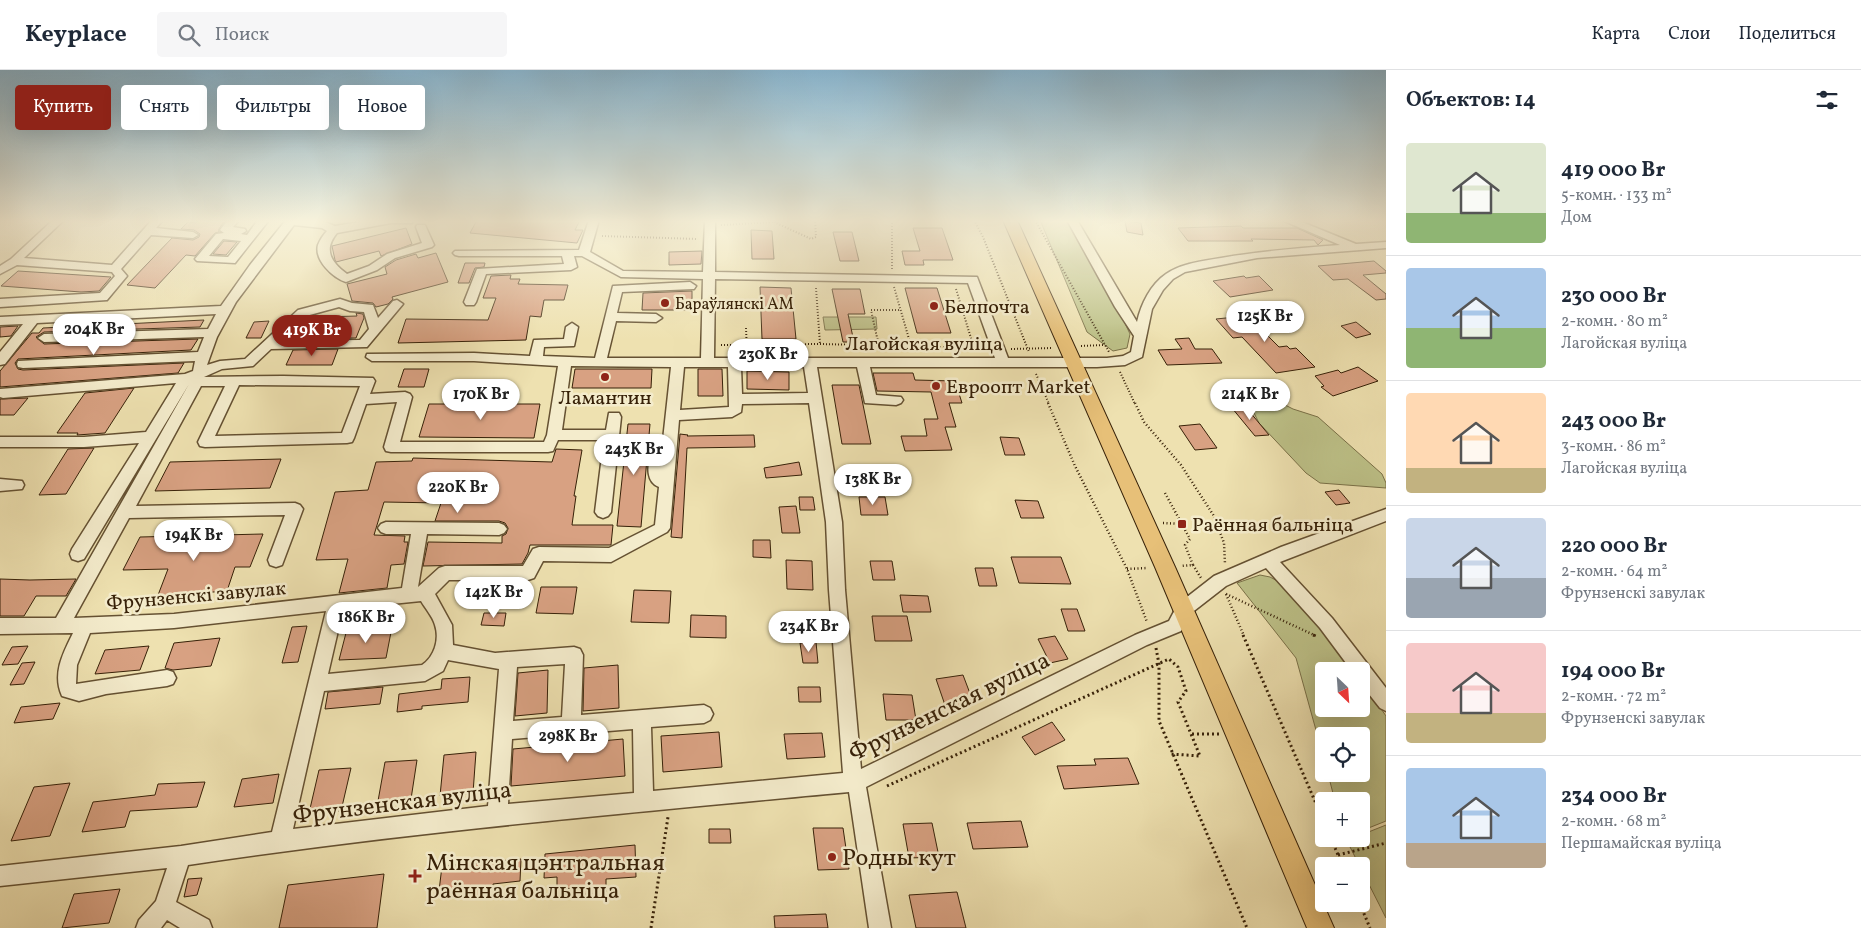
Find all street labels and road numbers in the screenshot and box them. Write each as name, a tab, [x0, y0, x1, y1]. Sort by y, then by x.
street label: Лагойская вуліца	[845, 331, 1003, 359]
street label: Фрунзенскі завулак	[105, 575, 287, 619]
street label: Фрунзенская вуліца	[843, 644, 1056, 771]
street label: Фрунзенская вуліца	[291, 774, 514, 834]

